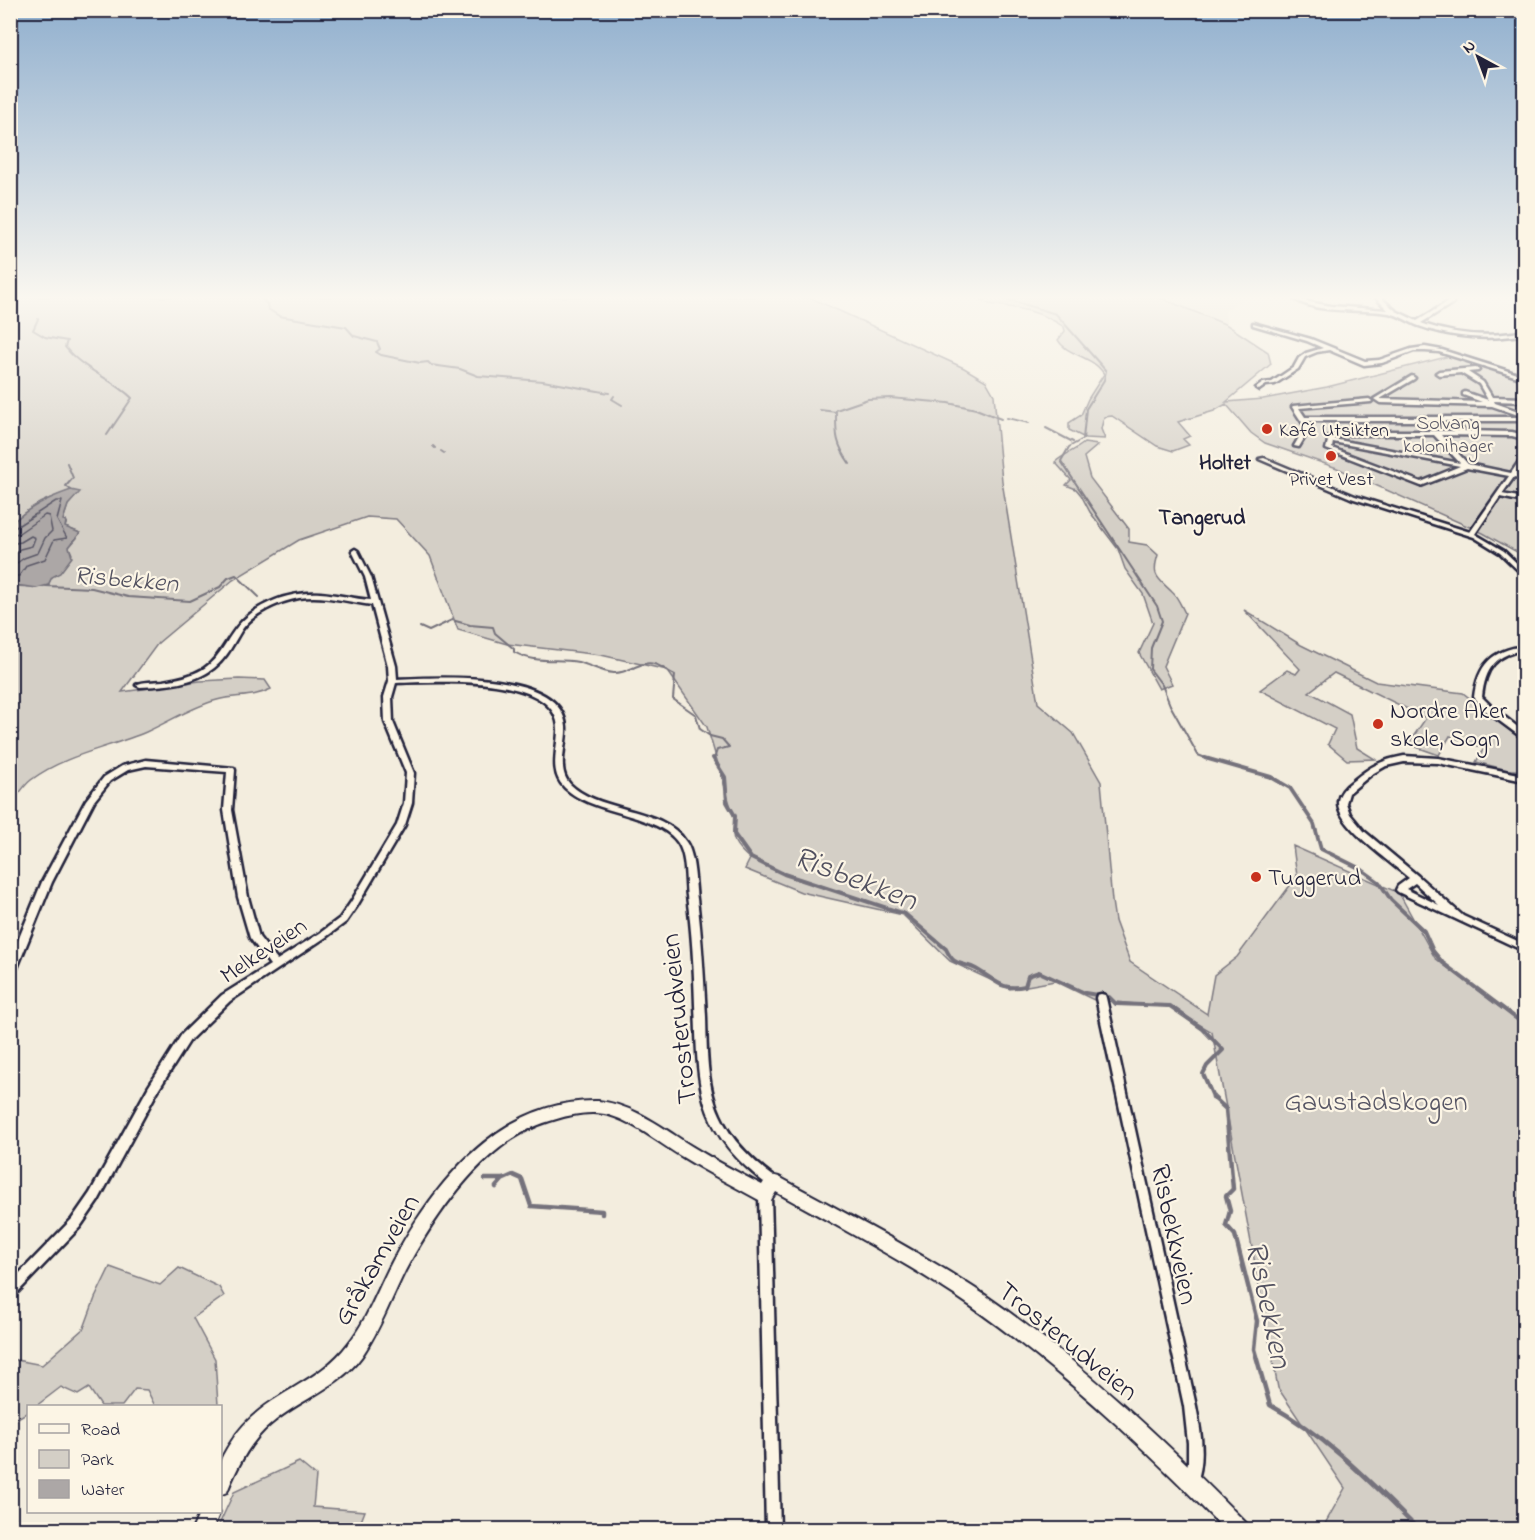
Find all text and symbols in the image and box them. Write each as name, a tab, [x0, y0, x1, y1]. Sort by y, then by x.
north arrow	[1448, 27, 1508, 87]
text: N	[1458, 34, 1482, 60]
park label: Solvang kolonihager	[1403, 410, 1494, 463]
place label: Kafé Utsikten	[1279, 417, 1389, 446]
marker: Kafé Utsikten	[1260, 422, 1274, 436]
district label: Holtet	[1199, 448, 1252, 480]
marker: Privet Vest	[1324, 449, 1338, 463]
place label: Privet Vest	[1289, 466, 1373, 495]
district label: Tangerud	[1159, 503, 1246, 536]
water label: Risbekken	[72, 557, 181, 605]
place label: Nordre Aker skole, Sogn	[1390, 695, 1508, 758]
marker: Nordre Aker skole, Sogn	[1371, 717, 1385, 731]
water label: Risbekken	[786, 835, 925, 926]
place label: Tuggerud	[1268, 862, 1361, 897]
marker: Tuggerud	[1249, 870, 1263, 884]
street label: Melkeveien	[214, 910, 315, 994]
street label: Trosterudveien	[651, 931, 710, 1106]
park label: Gaustadskogen	[1284, 1083, 1468, 1124]
street label: Risbekkveien	[1138, 1161, 1207, 1309]
street label: Gråkamveien	[324, 1187, 432, 1334]
water label: Risbekken	[1230, 1237, 1303, 1374]
street label: Trosterudveien	[987, 1273, 1146, 1413]
legend	[27, 1405, 222, 1513]
text: Road	[81, 1418, 120, 1444]
text: Park	[81, 1448, 114, 1474]
text: Water	[81, 1478, 125, 1504]

